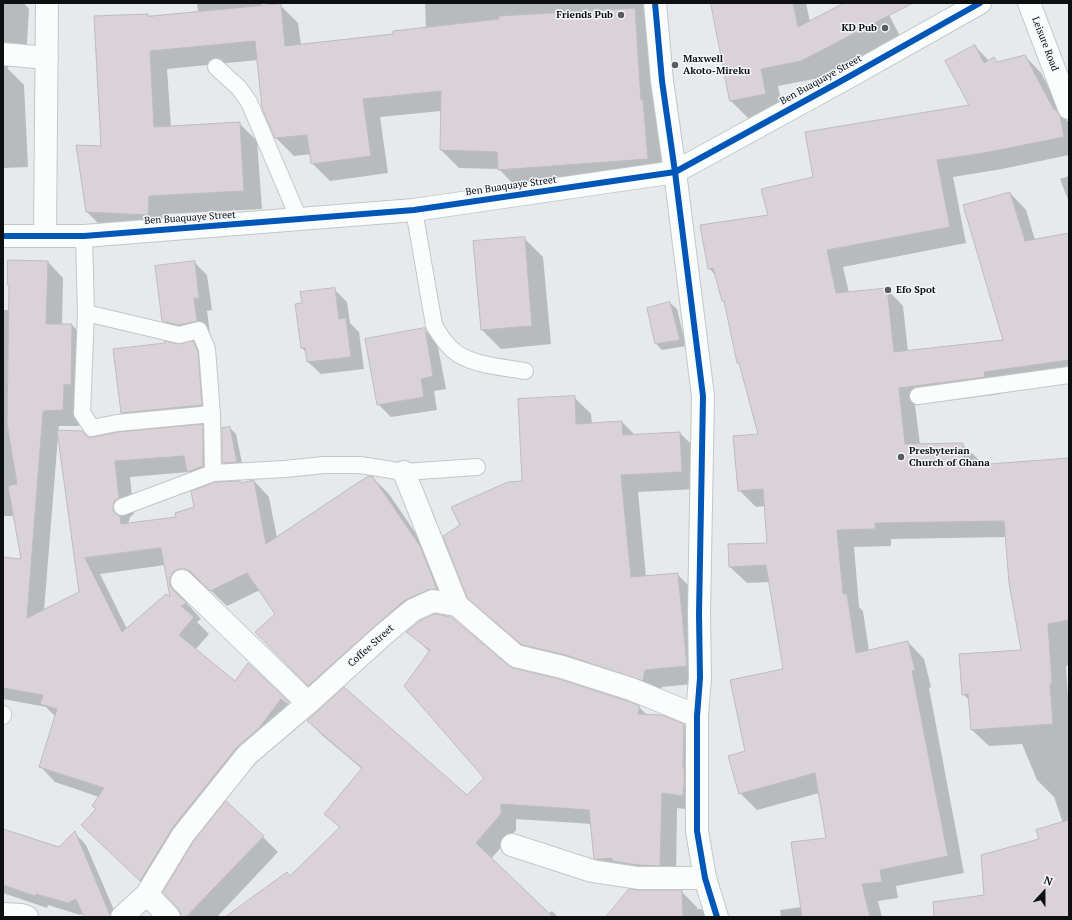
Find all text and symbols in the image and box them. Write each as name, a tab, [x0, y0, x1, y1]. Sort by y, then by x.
place label: Friends Pub	[556, 9, 613, 21]
marker: Friends Pub	[616, 10, 626, 20]
street label: Leisure Road	[1029, 15, 1061, 73]
place label: KD Pub	[841, 22, 877, 34]
marker: KD Pub	[880, 23, 890, 33]
place label: Maxwell Akoto-Mireku	[683, 53, 750, 76]
street label: Ben Buaquaye Street	[778, 53, 864, 107]
marker: Maxwell Akoto-Mireku	[670, 60, 680, 70]
street label: Ben Buaquaye Street	[465, 174, 557, 198]
street label: Ben Buaquaye Street	[144, 209, 236, 227]
place label: Efo Spot	[896, 284, 936, 296]
marker: Efo Spot	[883, 285, 893, 295]
place label: Presbyterian Church of Ghana	[909, 445, 990, 468]
marker: Presbyterian Church of Ghana	[896, 452, 906, 462]
street label: Coffee Street	[346, 622, 396, 670]
north arrow	[1024, 872, 1064, 912]
text: N	[1042, 873, 1055, 889]

